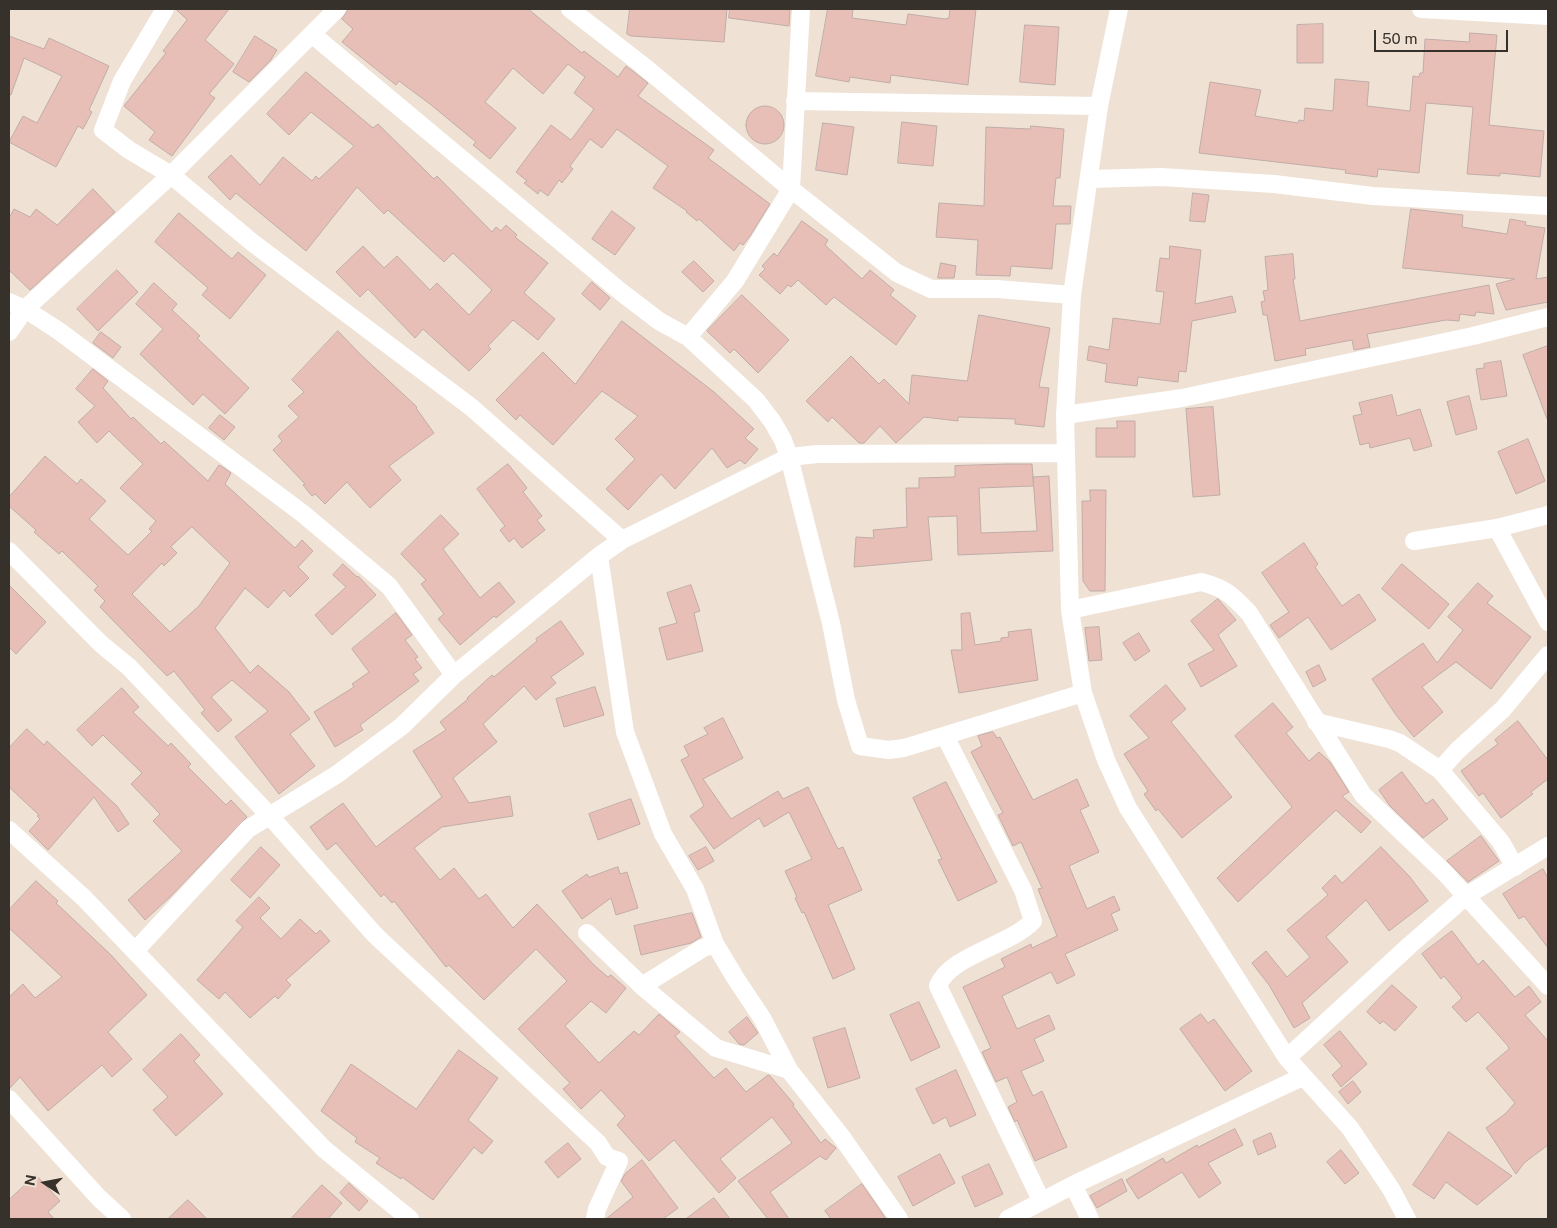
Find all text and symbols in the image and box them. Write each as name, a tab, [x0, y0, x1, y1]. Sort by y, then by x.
scale bar	[1377, 20, 1511, 52]
text: 50 m	[1382, 30, 1417, 47]
north arrow	[20, 1158, 70, 1208]
text: N	[21, 1173, 39, 1187]

